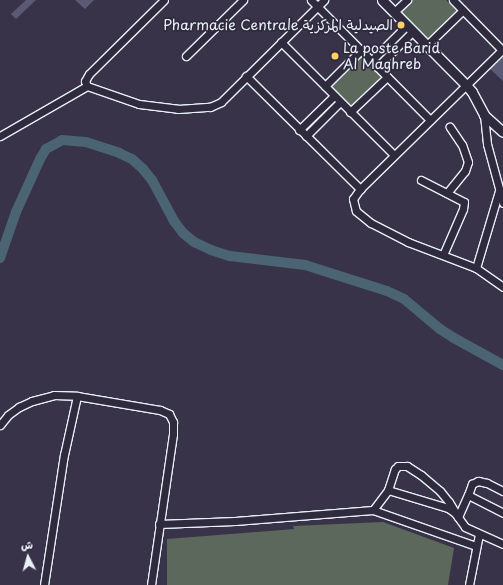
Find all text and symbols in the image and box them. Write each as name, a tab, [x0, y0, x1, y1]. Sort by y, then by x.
place label: Pharmacie Centrale الصيدلية المركزية	[162, 17, 393, 33]
marker: Pharmacie Centrale الصيدلية المركزية	[396, 20, 406, 30]
place label: La poste Barid Al Maghreb	[343, 40, 441, 72]
marker: La poste Barid Al Maghreb	[330, 51, 340, 61]
text: ش	[20, 535, 34, 554]
north arrow	[8, 537, 48, 577]

